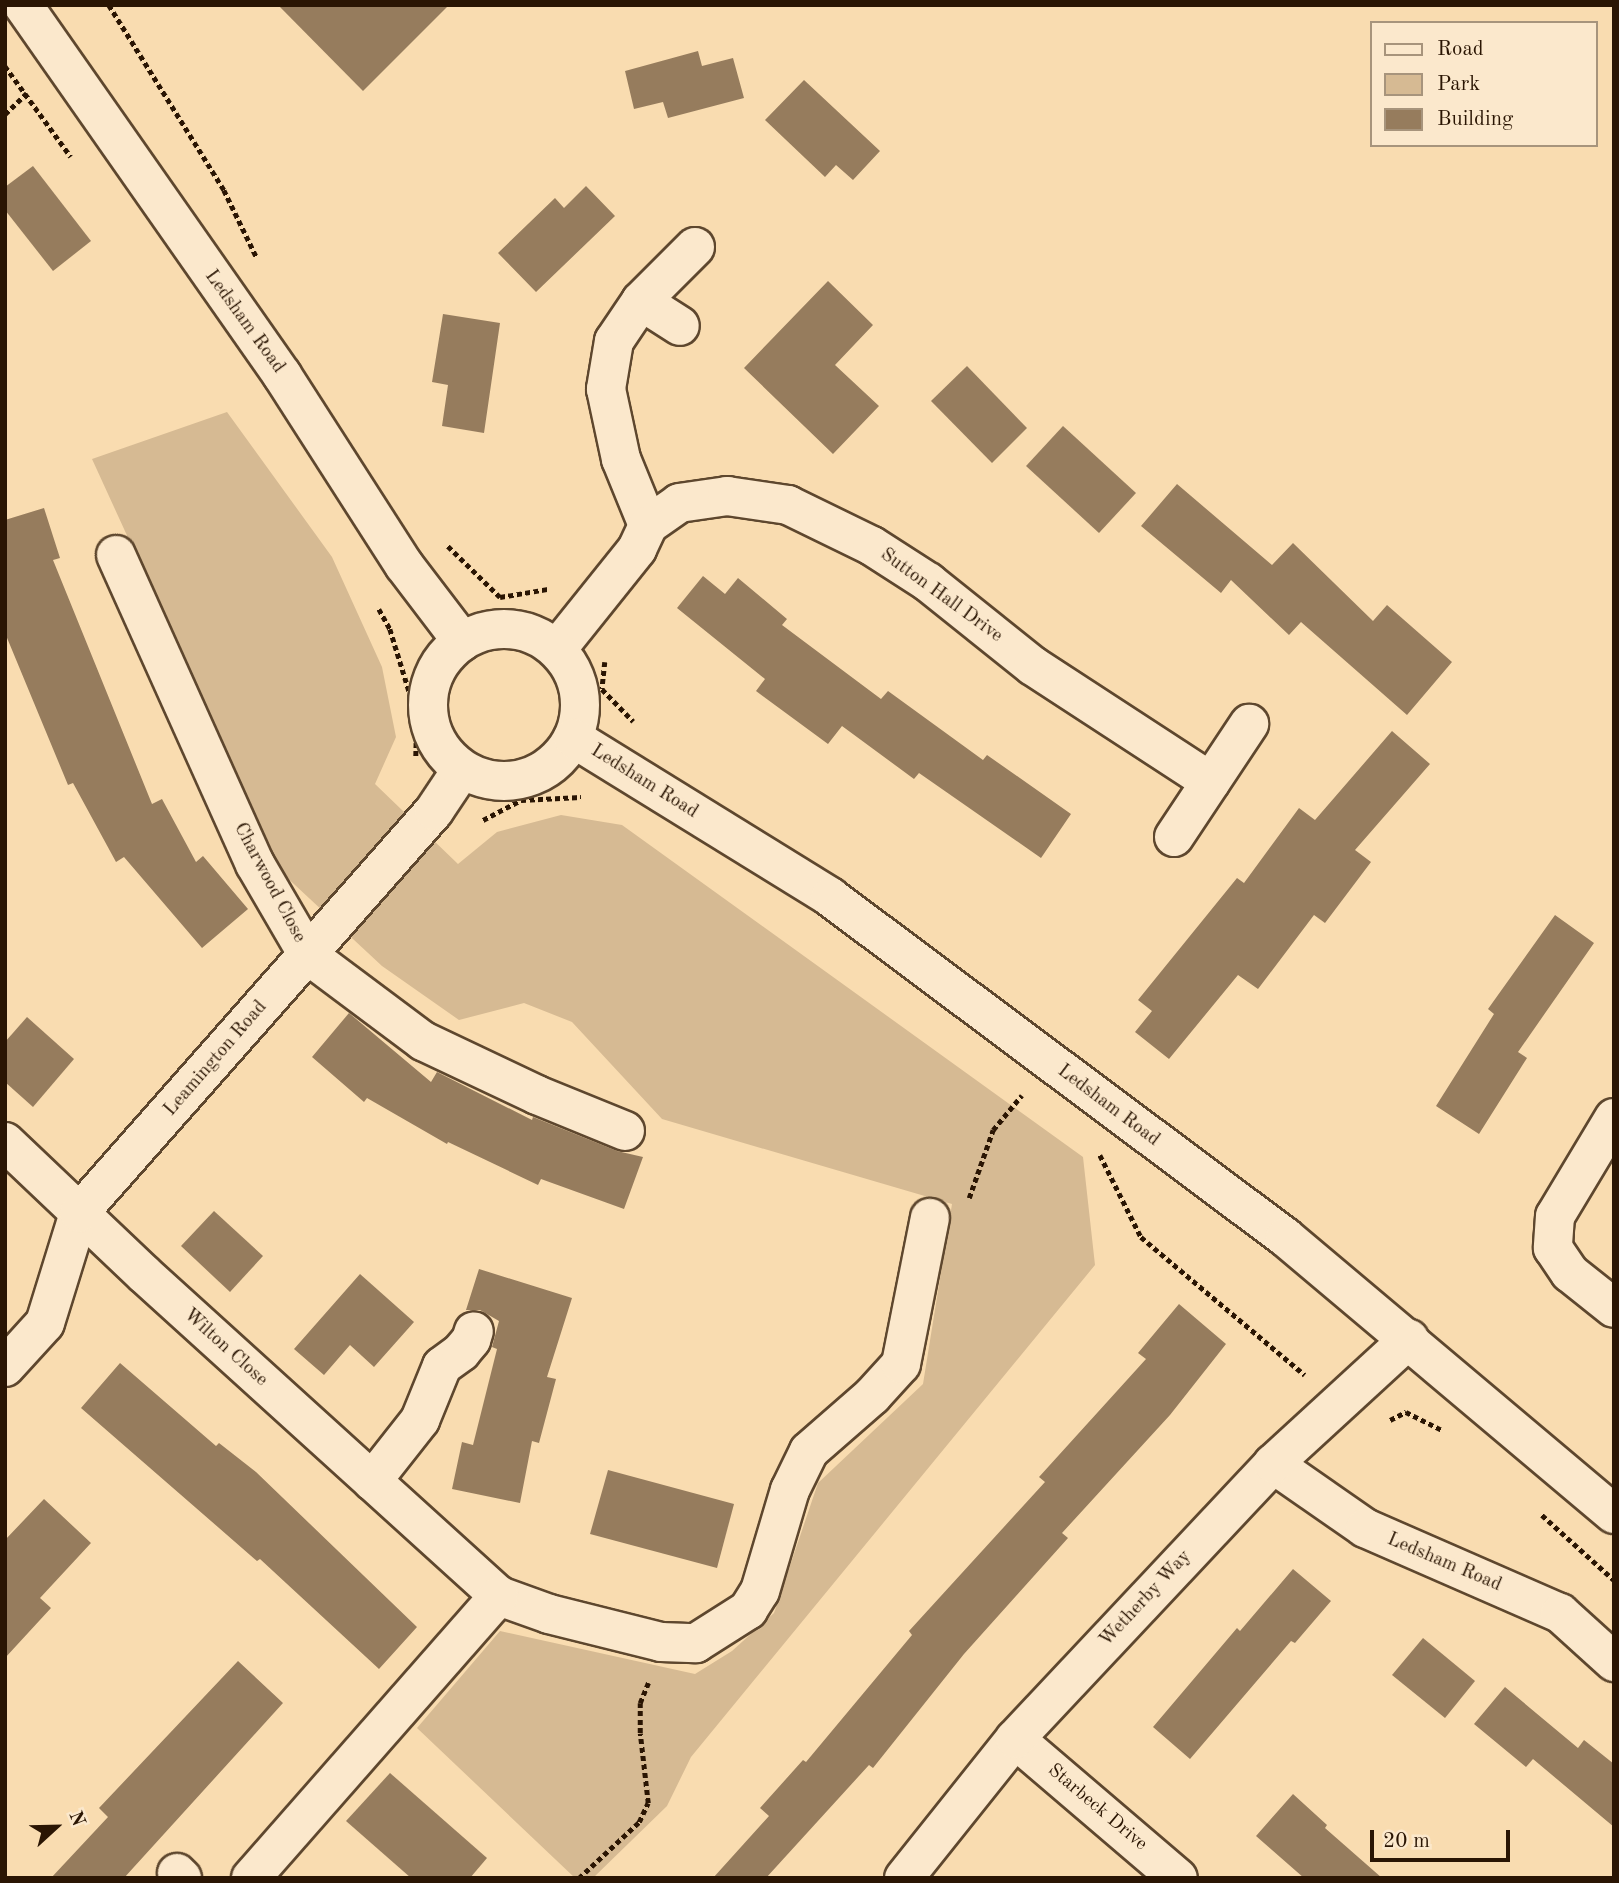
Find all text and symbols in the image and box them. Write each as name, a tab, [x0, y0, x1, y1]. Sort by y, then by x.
legend	[1370, 21, 1598, 147]
text: Road	[1437, 39, 1484, 60]
text: Park	[1437, 74, 1480, 95]
text: Building	[1437, 109, 1513, 130]
street label: Ledsham Road	[199, 266, 289, 378]
street label: Sutton Hall Drive	[875, 544, 1007, 648]
street label: Ledsham Road	[586, 740, 702, 824]
street label: Charwood Close	[228, 819, 310, 947]
street label: Leamington Road	[160, 997, 272, 1121]
street label: Ledsham Road	[1052, 1060, 1164, 1152]
street label: Wilton Close	[178, 1304, 272, 1392]
street label: Ledsham Road	[1383, 1529, 1505, 1597]
street label: Wetherby Way	[1095, 1546, 1197, 1652]
street label: Starbeck Drive	[1042, 1760, 1152, 1856]
north arrow	[21, 1792, 91, 1862]
text: N	[64, 1809, 87, 1829]
scale bar	[1374, 1816, 1514, 1860]
text: 20 m	[1383, 1831, 1430, 1852]

